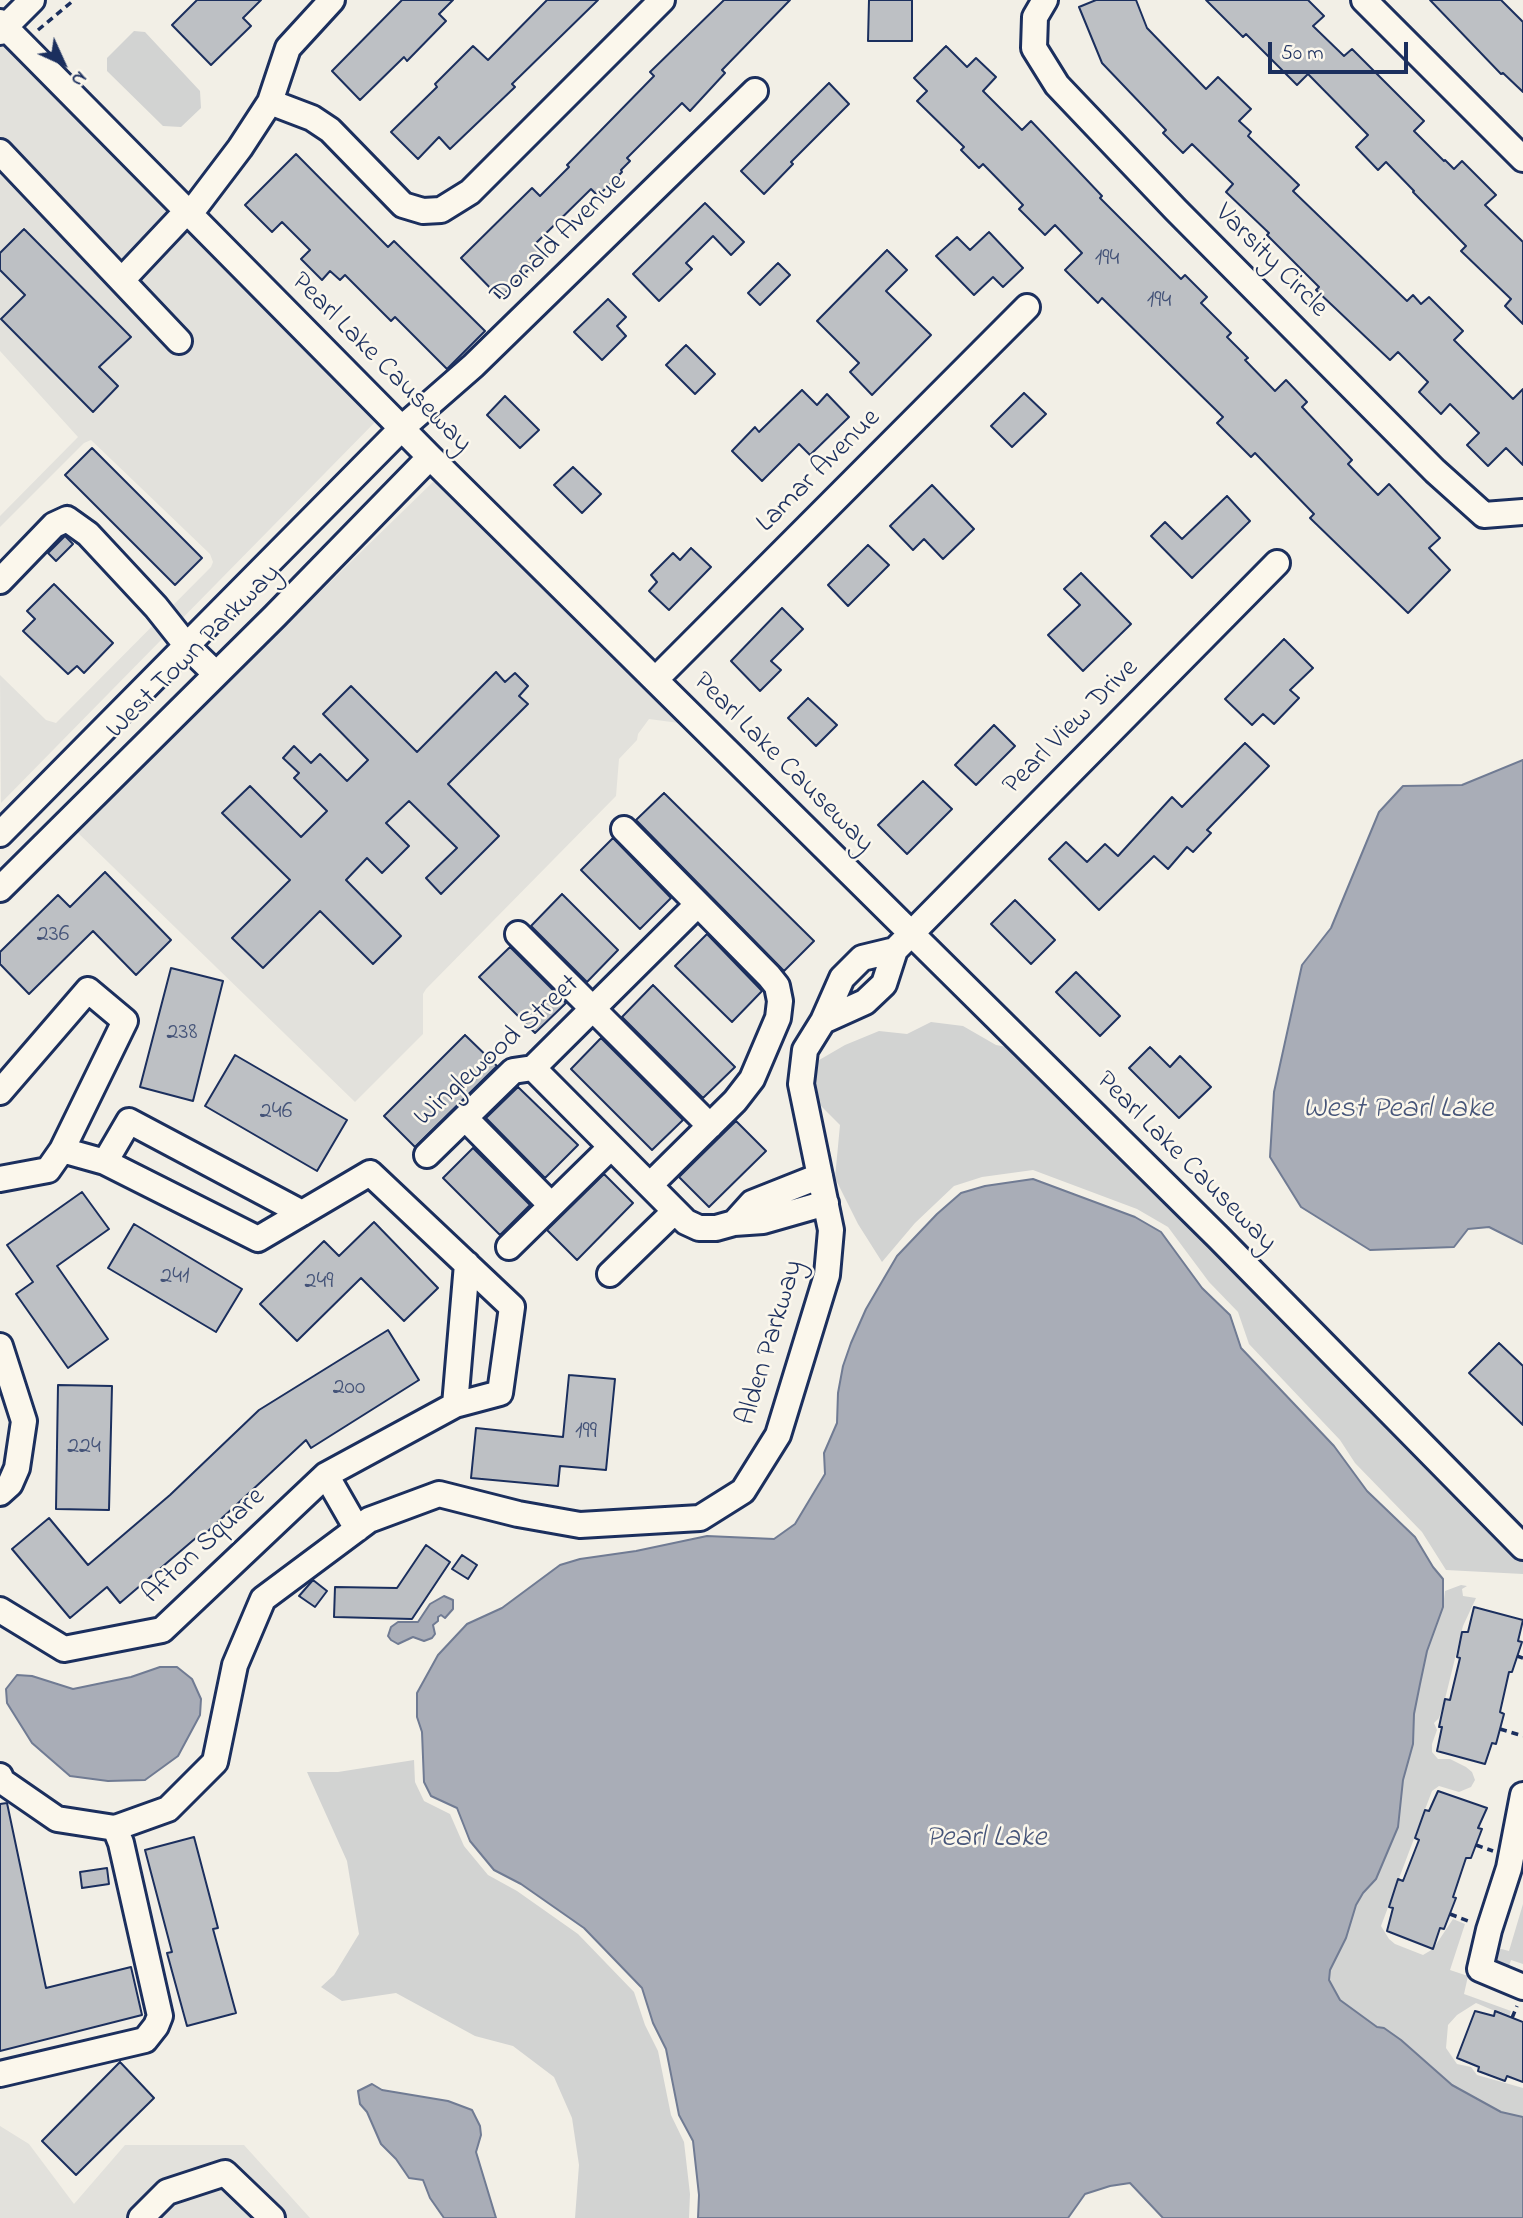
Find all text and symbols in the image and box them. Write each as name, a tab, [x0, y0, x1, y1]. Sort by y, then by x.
north arrow	[28, 28, 98, 98]
scale bar	[1271, 28, 1411, 72]
text: 50 m	[1281, 39, 1324, 69]
text: N	[64, 64, 92, 92]
street label: Donald Avenue	[485, 167, 635, 313]
street label: Varsity Circle	[1206, 198, 1334, 326]
house number: 194	[1095, 246, 1119, 274]
street label: Pearl Lake Causeway	[283, 267, 477, 461]
house number: 194	[1147, 288, 1171, 316]
street label: Lamar Avenue	[751, 403, 889, 541]
street label: West Town Parkway	[101, 559, 289, 747]
street label: Pearl View Drive	[997, 653, 1147, 803]
street label: Pearl Lake Causeway	[685, 667, 879, 861]
house number: 236	[37, 922, 69, 950]
street label: Winglewood Street	[408, 969, 588, 1135]
house number: 238	[167, 1020, 197, 1048]
street label: Pearl Lake Causeway	[1088, 1066, 1282, 1260]
water label: West Pearl Lake	[1303, 1093, 1493, 1129]
house number: 246	[260, 1099, 292, 1127]
street label: Alden Parkway	[731, 1256, 813, 1430]
house number: 241	[160, 1264, 190, 1292]
house number: 249	[304, 1269, 334, 1297]
house number: 200	[333, 1375, 365, 1403]
house number: 199	[575, 1419, 597, 1447]
house number: 224	[67, 1434, 101, 1462]
street label: Afton Square	[137, 1482, 273, 1612]
water label: Pearl Lake	[926, 1822, 1046, 1858]

